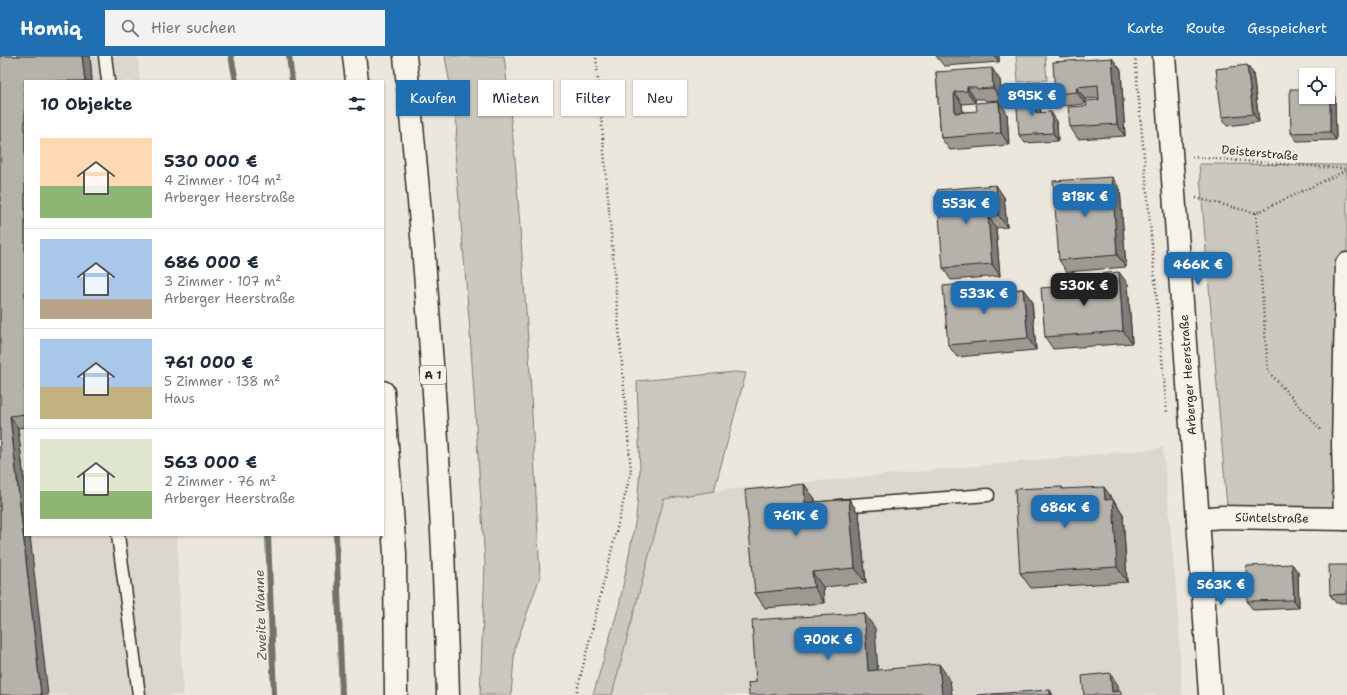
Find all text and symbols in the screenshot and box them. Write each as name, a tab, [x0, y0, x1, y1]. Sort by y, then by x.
search box	[105, 10, 385, 46]
text: Homiq	[20, 16, 81, 41]
icon: search	[119, 17, 141, 39]
text: Hier suchen	[151, 18, 236, 38]
text: Karte	[1127, 19, 1164, 37]
text: Route	[1186, 19, 1225, 37]
text: Gespeichert	[1247, 19, 1327, 37]
map controls	[1299, 68, 1335, 104]
button: locate	[1299, 68, 1335, 104]
chip: Kaufen	[396, 80, 470, 116]
chip: Mieten	[478, 80, 553, 116]
chip: Filter	[561, 80, 625, 116]
chip: Neu	[633, 80, 687, 116]
pin: 895K €	[999, 83, 1065, 117]
text: 895K €	[1008, 87, 1056, 104]
text: 10 Objekte	[40, 93, 132, 115]
icon: filters	[346, 93, 368, 115]
street label: Deisterstraße	[1221, 142, 1300, 164]
text: 530 000 €	[164, 150, 257, 172]
icon: home	[72, 154, 120, 202]
text: 4 Zimmer · 104 m²	[164, 172, 281, 189]
pin: 818K €	[1052, 184, 1118, 218]
text: 818K €	[1062, 188, 1108, 205]
text: Arberger Heerstraße	[164, 189, 295, 206]
pin: 553K €	[933, 191, 999, 225]
text: 553K €	[942, 195, 990, 212]
text: 686 000 €	[164, 251, 259, 273]
pin: 466K €	[1165, 252, 1231, 286]
icon: home	[72, 255, 120, 303]
text: 466K €	[1173, 256, 1223, 273]
text: 3 Zimmer · 107 m²	[164, 273, 281, 290]
pin: 530K €	[1051, 273, 1117, 307]
text: 530K €	[1060, 277, 1108, 294]
pin: 533K €	[951, 281, 1017, 315]
text: 533K €	[960, 285, 1008, 302]
text: Arberger Heerstraße	[164, 290, 295, 307]
street label: Arberger Heerstraße	[1176, 314, 1200, 436]
text: 761 000 €	[164, 351, 253, 373]
icon: home	[72, 355, 120, 403]
road number: A 1	[420, 366, 446, 384]
text: 5 Zimmer · 138 m²	[164, 373, 280, 390]
text: Haus	[164, 390, 195, 407]
text: 563 000 €	[164, 451, 257, 473]
icon: home	[72, 455, 120, 503]
text: 2 Zimmer · 76 m²	[164, 473, 276, 490]
text: Arberger Heerstraße	[164, 490, 295, 507]
pin: 686K €	[1032, 495, 1098, 529]
text: 686K €	[1040, 499, 1090, 516]
pin: 761K €	[763, 503, 829, 537]
text: 761K €	[773, 507, 819, 524]
street label: Süntelstraße	[1235, 509, 1309, 527]
water label: Zweite Wanne	[250, 569, 271, 661]
pin: 563K €	[1188, 572, 1254, 606]
text: 563K €	[1197, 576, 1245, 593]
pin: 700K €	[795, 627, 861, 661]
text: 700K €	[803, 631, 853, 648]

